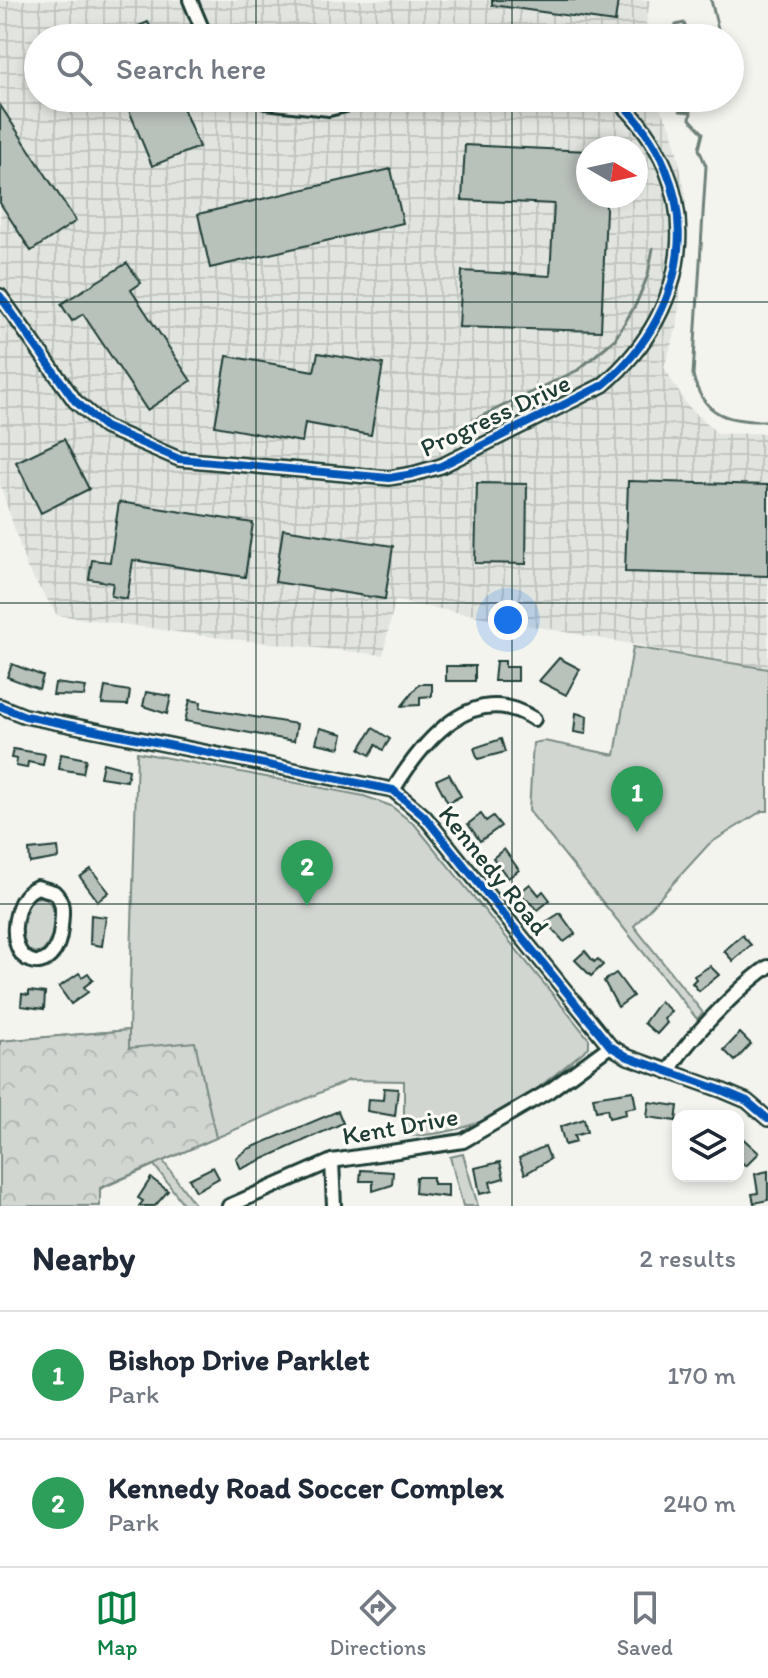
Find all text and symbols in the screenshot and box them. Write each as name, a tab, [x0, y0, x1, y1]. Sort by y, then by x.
search box	[24, 24, 744, 112]
icon: search	[52, 46, 96, 90]
text: Search here	[116, 50, 266, 87]
north arrow	[576, 136, 648, 208]
street label: Progress Drive	[415, 366, 575, 464]
your location	[488, 600, 528, 640]
pin: 1	[611, 766, 663, 832]
street label: Kennedy Road	[432, 798, 556, 942]
pin: 2	[281, 840, 333, 906]
street label: Kent Drive	[340, 1100, 460, 1152]
map controls	[672, 1110, 744, 1182]
button: layers	[672, 1110, 744, 1182]
text: Nearby	[32, 1238, 135, 1279]
text: 2 results	[639, 1242, 736, 1274]
text: Bishop Drive Parklet	[108, 1341, 369, 1378]
text: 1	[52, 1359, 64, 1391]
text: 170 m	[667, 1359, 736, 1391]
text: Park	[108, 1378, 159, 1410]
text: Kennedy Road Soccer Complex	[108, 1469, 504, 1506]
text: 2	[51, 1487, 65, 1519]
text: 240 m	[663, 1487, 736, 1519]
text: Park	[108, 1506, 159, 1538]
tab: Map	[95, 1586, 139, 1661]
tab: Directions	[330, 1586, 426, 1661]
tab: Saved	[617, 1586, 673, 1661]

